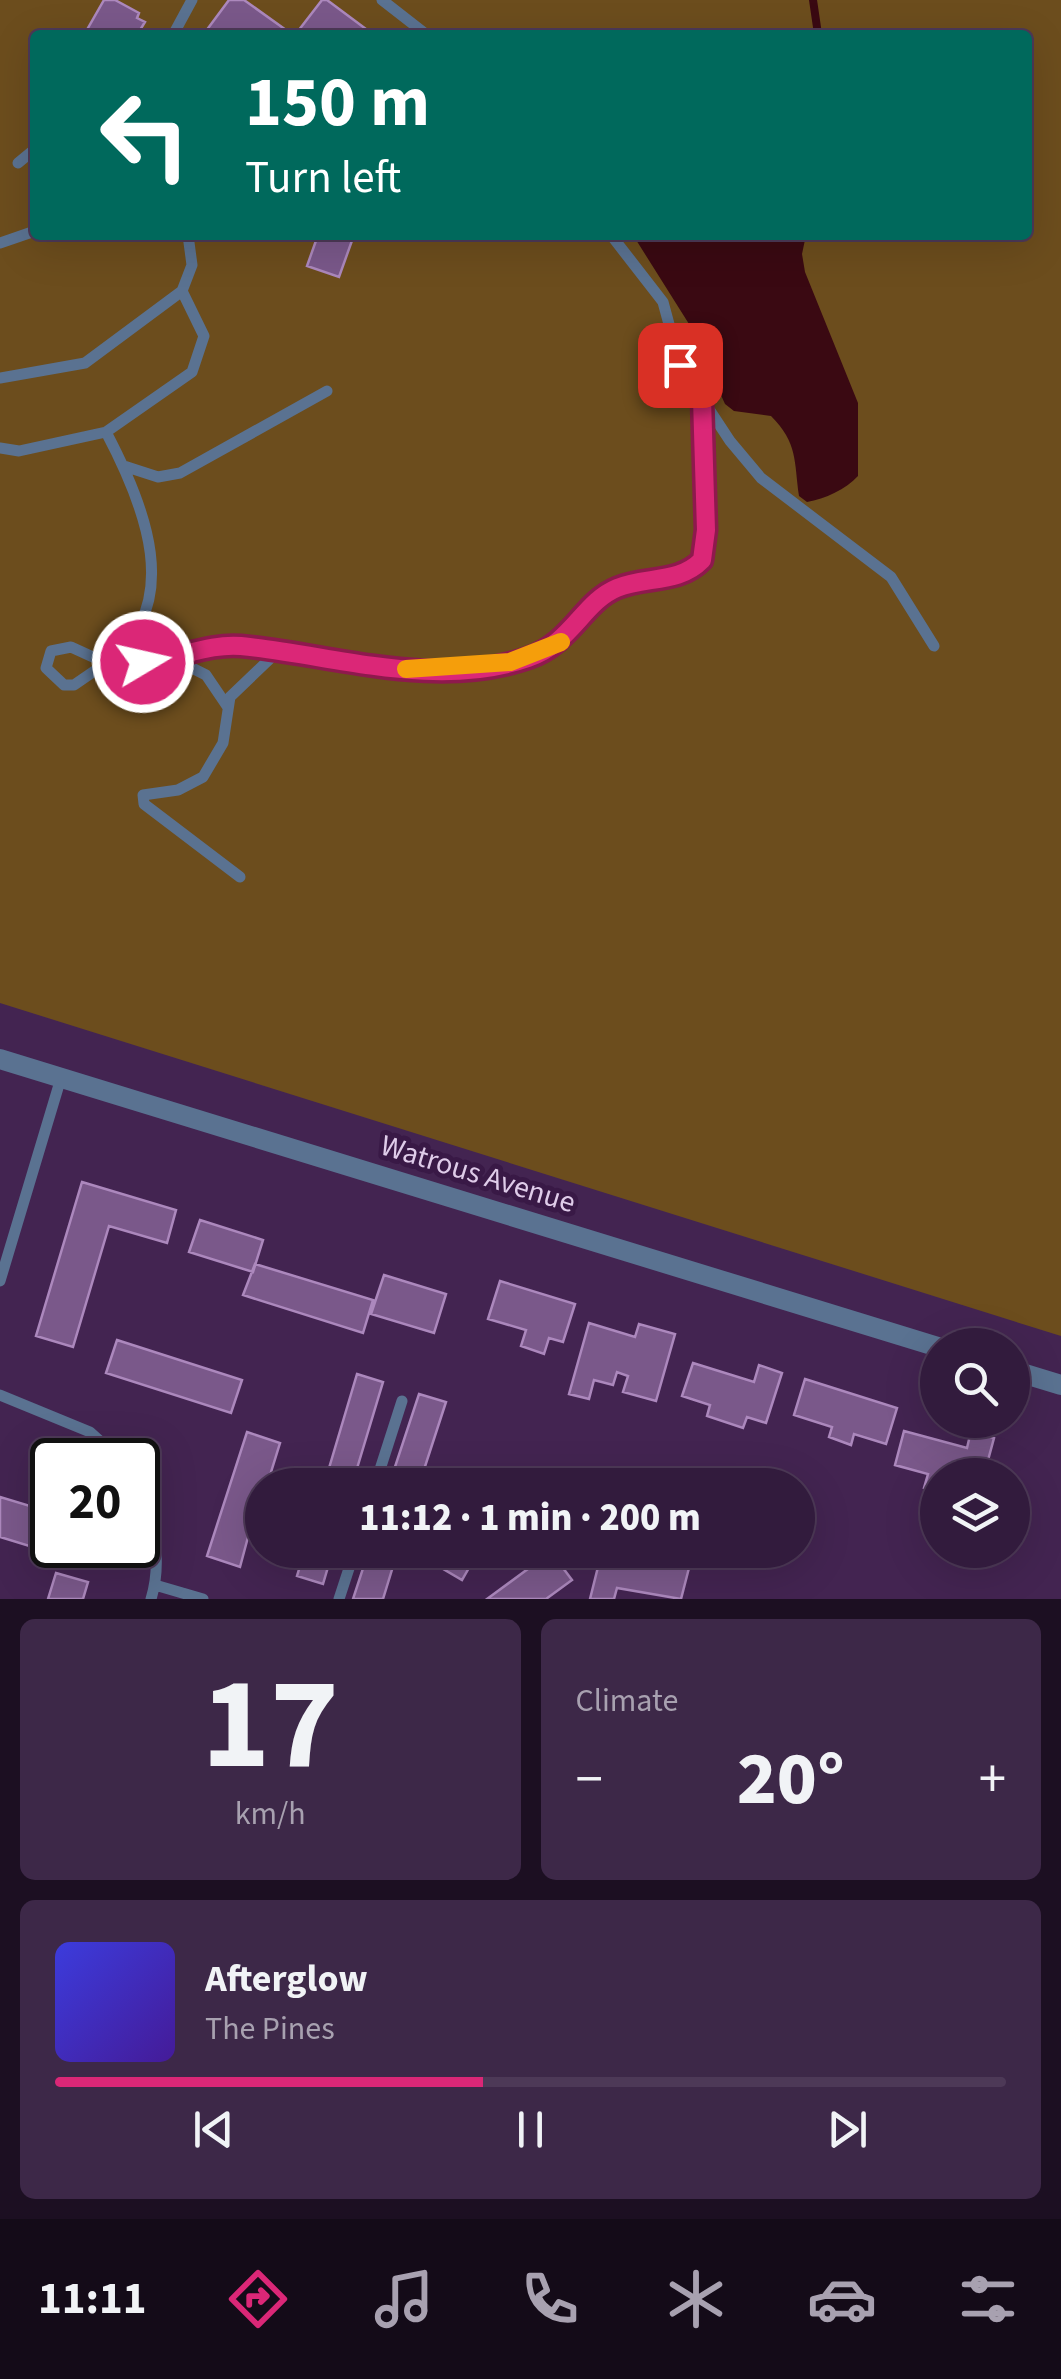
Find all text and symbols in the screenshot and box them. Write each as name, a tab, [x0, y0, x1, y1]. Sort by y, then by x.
text: 150 m	[245, 53, 430, 153]
icon: left	[80, 70, 210, 200]
text: Turn left	[245, 146, 401, 210]
pin	[638, 323, 723, 408]
icon: arrive	[653, 338, 708, 393]
position arrow	[91, 610, 195, 714]
street label: Watrous Avenue	[375, 1124, 581, 1224]
map controls	[920, 1328, 1030, 1568]
button: search	[920, 1328, 1030, 1438]
speed limit sign: 20	[30, 1438, 160, 1568]
button: layers	[920, 1458, 1030, 1568]
text: 11:12 · 1 min · 200 m	[359, 1491, 701, 1545]
text: 17	[202, 1633, 339, 1818]
text: Climate	[576, 1678, 678, 1724]
text: 20°	[737, 1726, 845, 1833]
text: −	[576, 1741, 603, 1819]
text: +	[979, 1741, 1006, 1819]
text: km/h	[235, 1791, 306, 1837]
text: Afterglow	[205, 1952, 368, 2006]
text: The Pines	[205, 2006, 335, 2052]
icon: previous	[186, 2102, 241, 2157]
icon: pause	[503, 2102, 558, 2157]
icon: next	[820, 2102, 875, 2157]
icon: directions	[223, 2264, 293, 2334]
icon: music	[369, 2264, 439, 2334]
icon: phone	[515, 2264, 585, 2334]
icon: climate	[661, 2264, 731, 2334]
icon: car	[807, 2264, 877, 2334]
icon: filters	[953, 2264, 1023, 2334]
text: 11:11	[38, 2267, 147, 2331]

